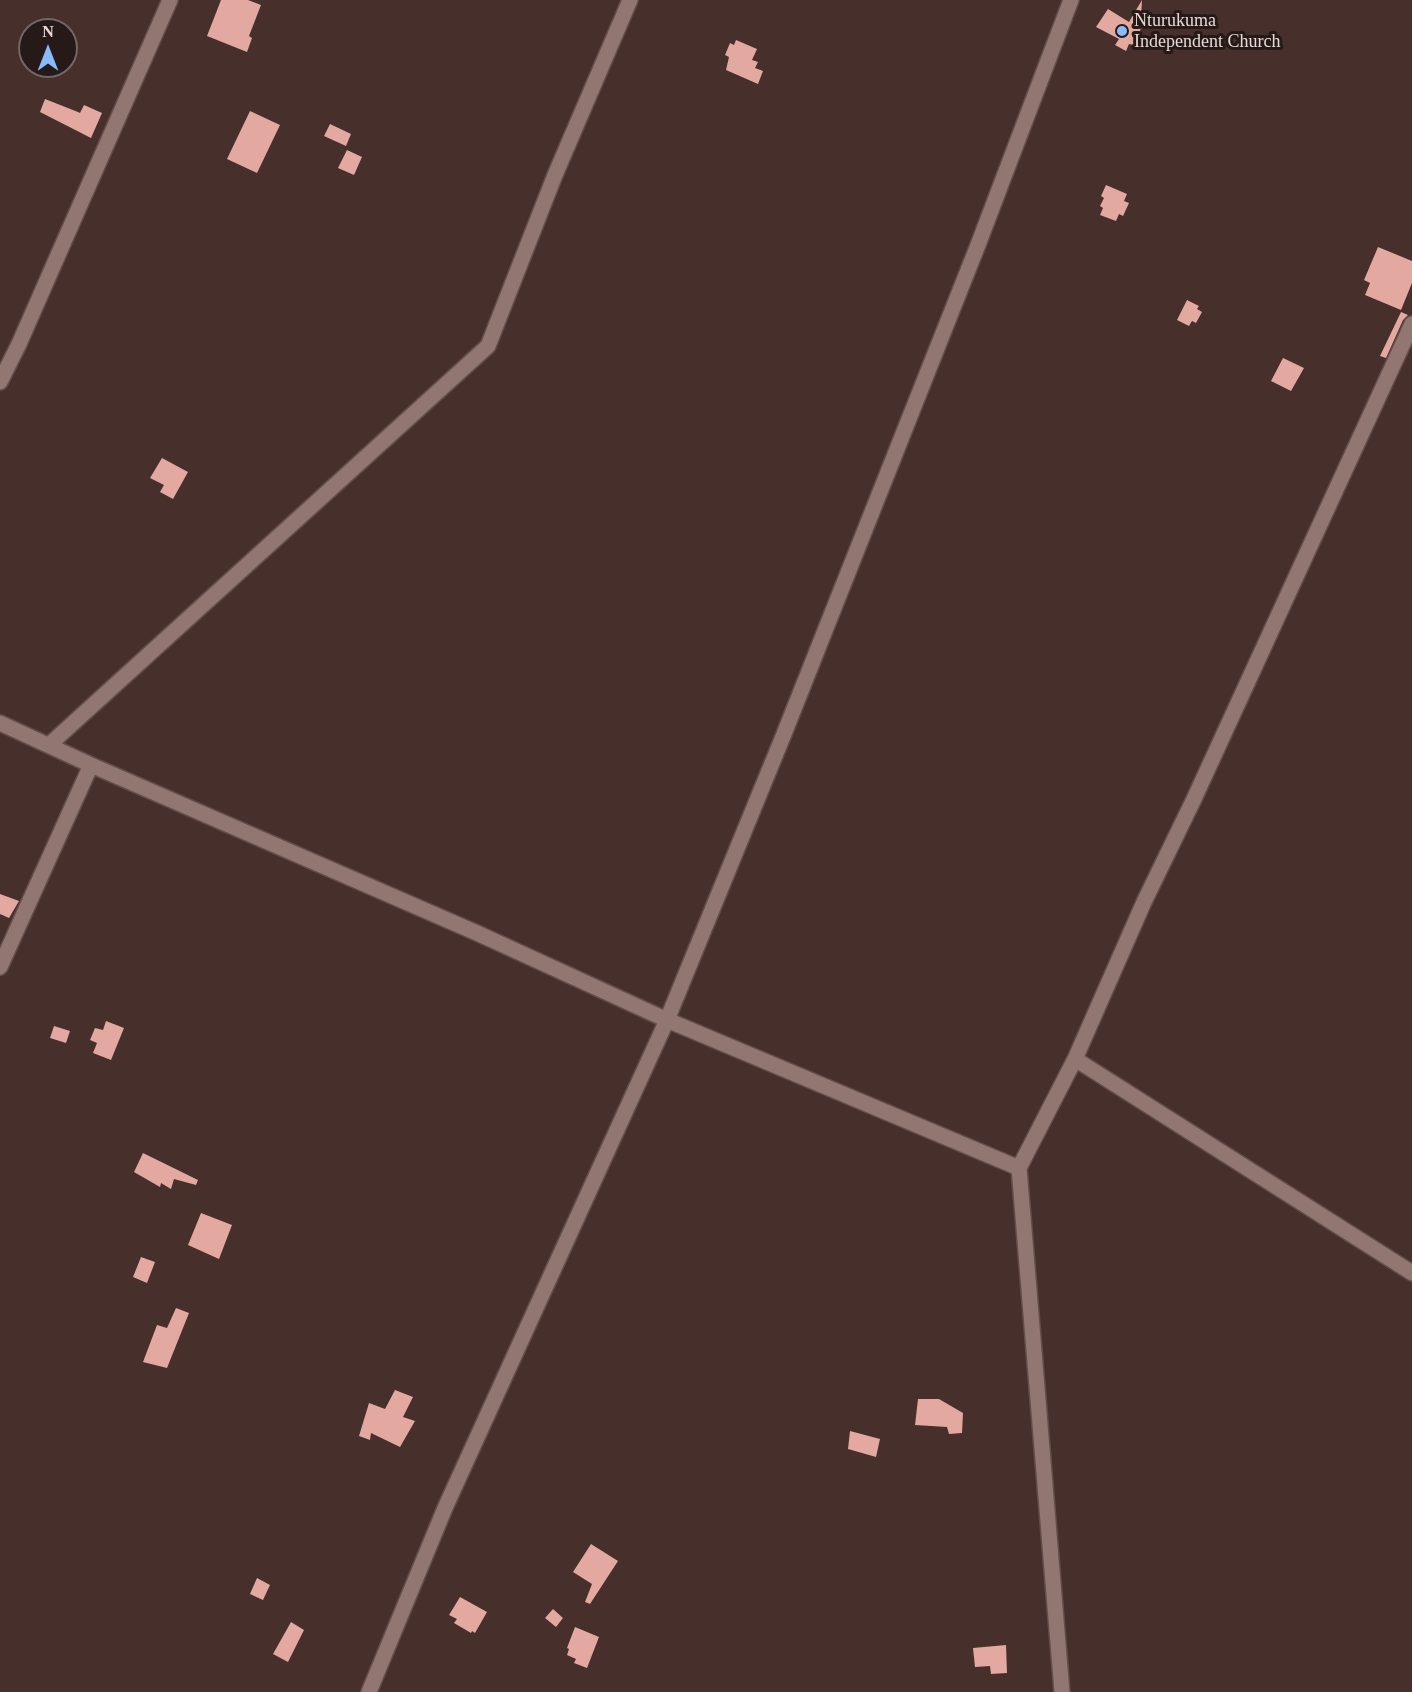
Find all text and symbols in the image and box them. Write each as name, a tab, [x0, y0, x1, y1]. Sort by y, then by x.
place label: Nturukuma Independent Church	[1134, 10, 1280, 52]
north arrow	[18, 18, 78, 78]
text: N	[42, 23, 54, 40]
marker: Nturukuma Independent Church	[1115, 24, 1129, 38]

